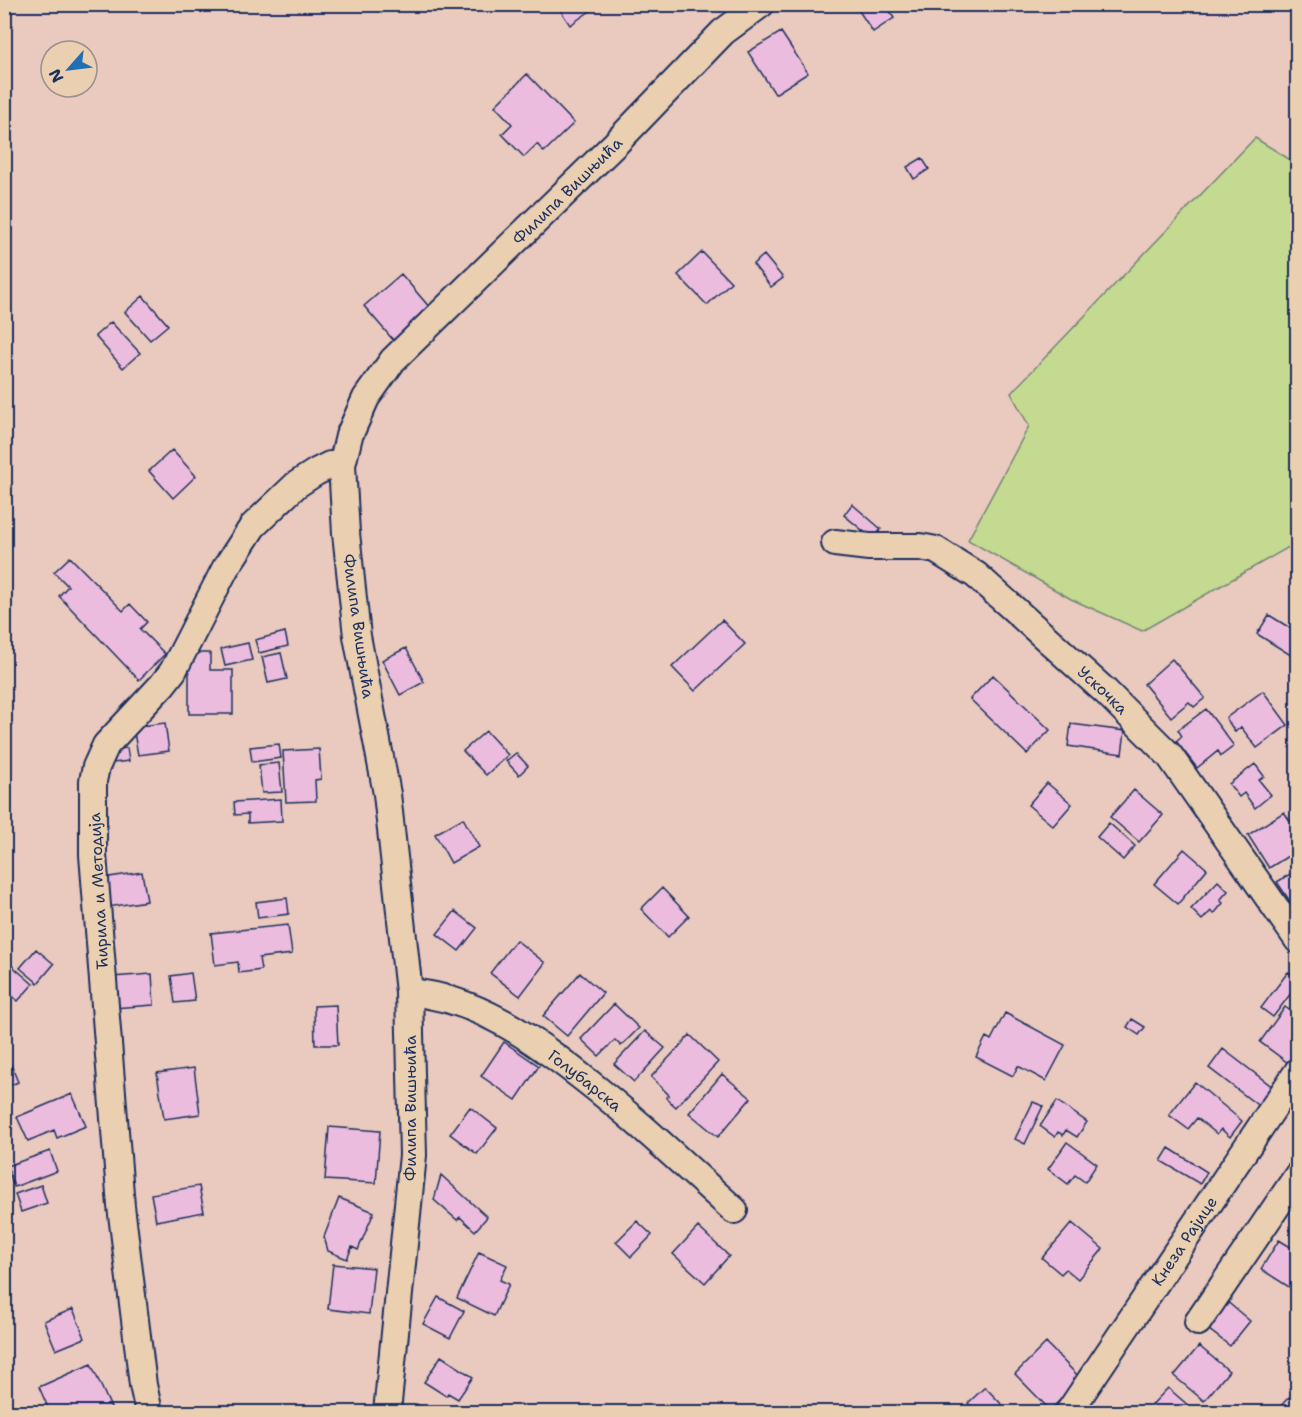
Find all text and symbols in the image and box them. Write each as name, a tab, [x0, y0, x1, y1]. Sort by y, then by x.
north arrow	[39, 39, 99, 99]
text: N	[44, 65, 68, 86]
street label: Филипа Вишњића	[508, 133, 627, 249]
street label: Филипа Вишњића	[338, 552, 379, 700]
street label: Ускочка	[1073, 661, 1132, 719]
street label: Ћирила и Методија	[84, 812, 113, 970]
street label: Филипа Вишњића	[400, 1035, 421, 1181]
street label: Голубарска	[544, 1045, 626, 1116]
street label: Кнеза Рајице	[1147, 1192, 1222, 1290]

